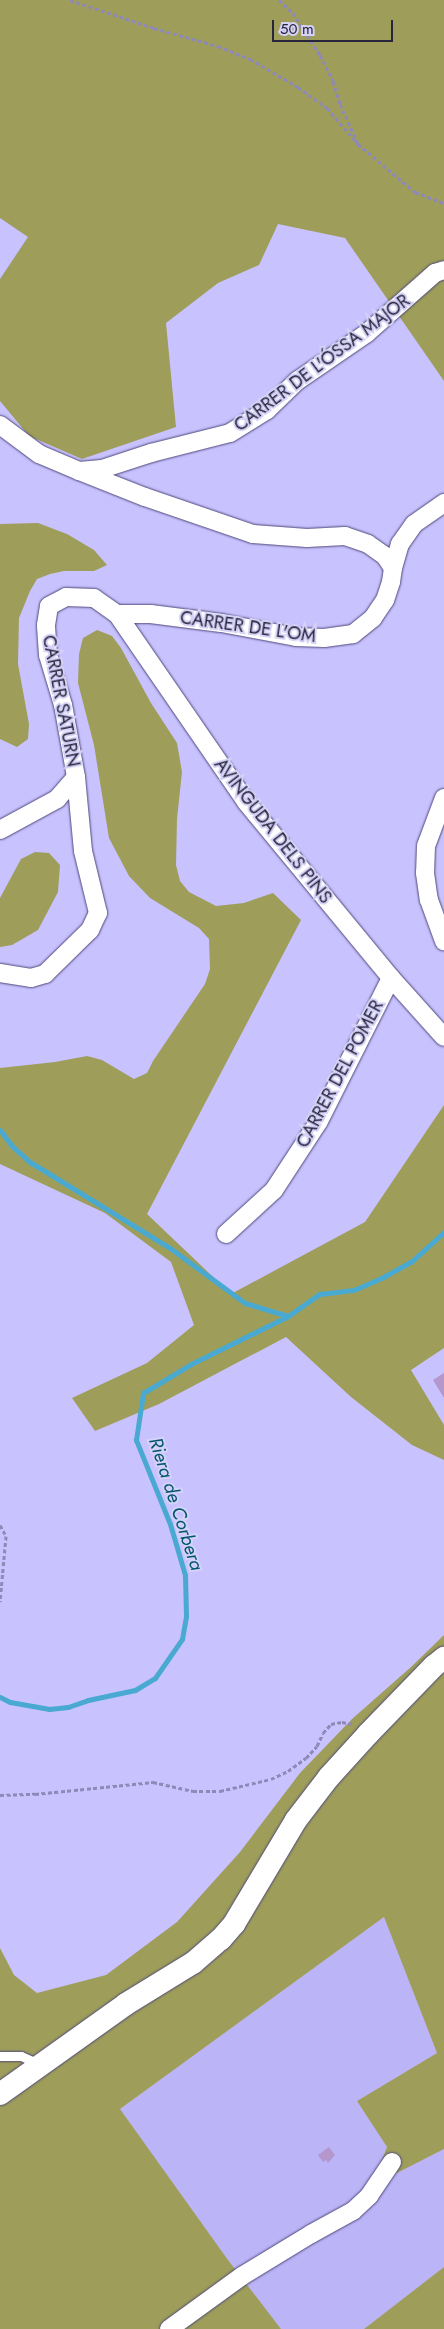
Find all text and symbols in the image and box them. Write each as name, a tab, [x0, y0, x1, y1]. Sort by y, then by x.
scale bar	[274, 10, 395, 42]
text: 50 m	[280, 18, 314, 40]
street label: CARRER DE L'ÓSSA MAJOR	[230, 290, 414, 436]
street label: CARRER DE L'OM	[179, 607, 317, 647]
street label: CARRER SATURN	[38, 633, 84, 769]
street label: AVINGUDA DELS PINS	[210, 754, 336, 908]
street label: CARRER DEL POMER	[292, 997, 388, 1151]
water label: Riera de Corbera	[144, 1434, 208, 1574]

